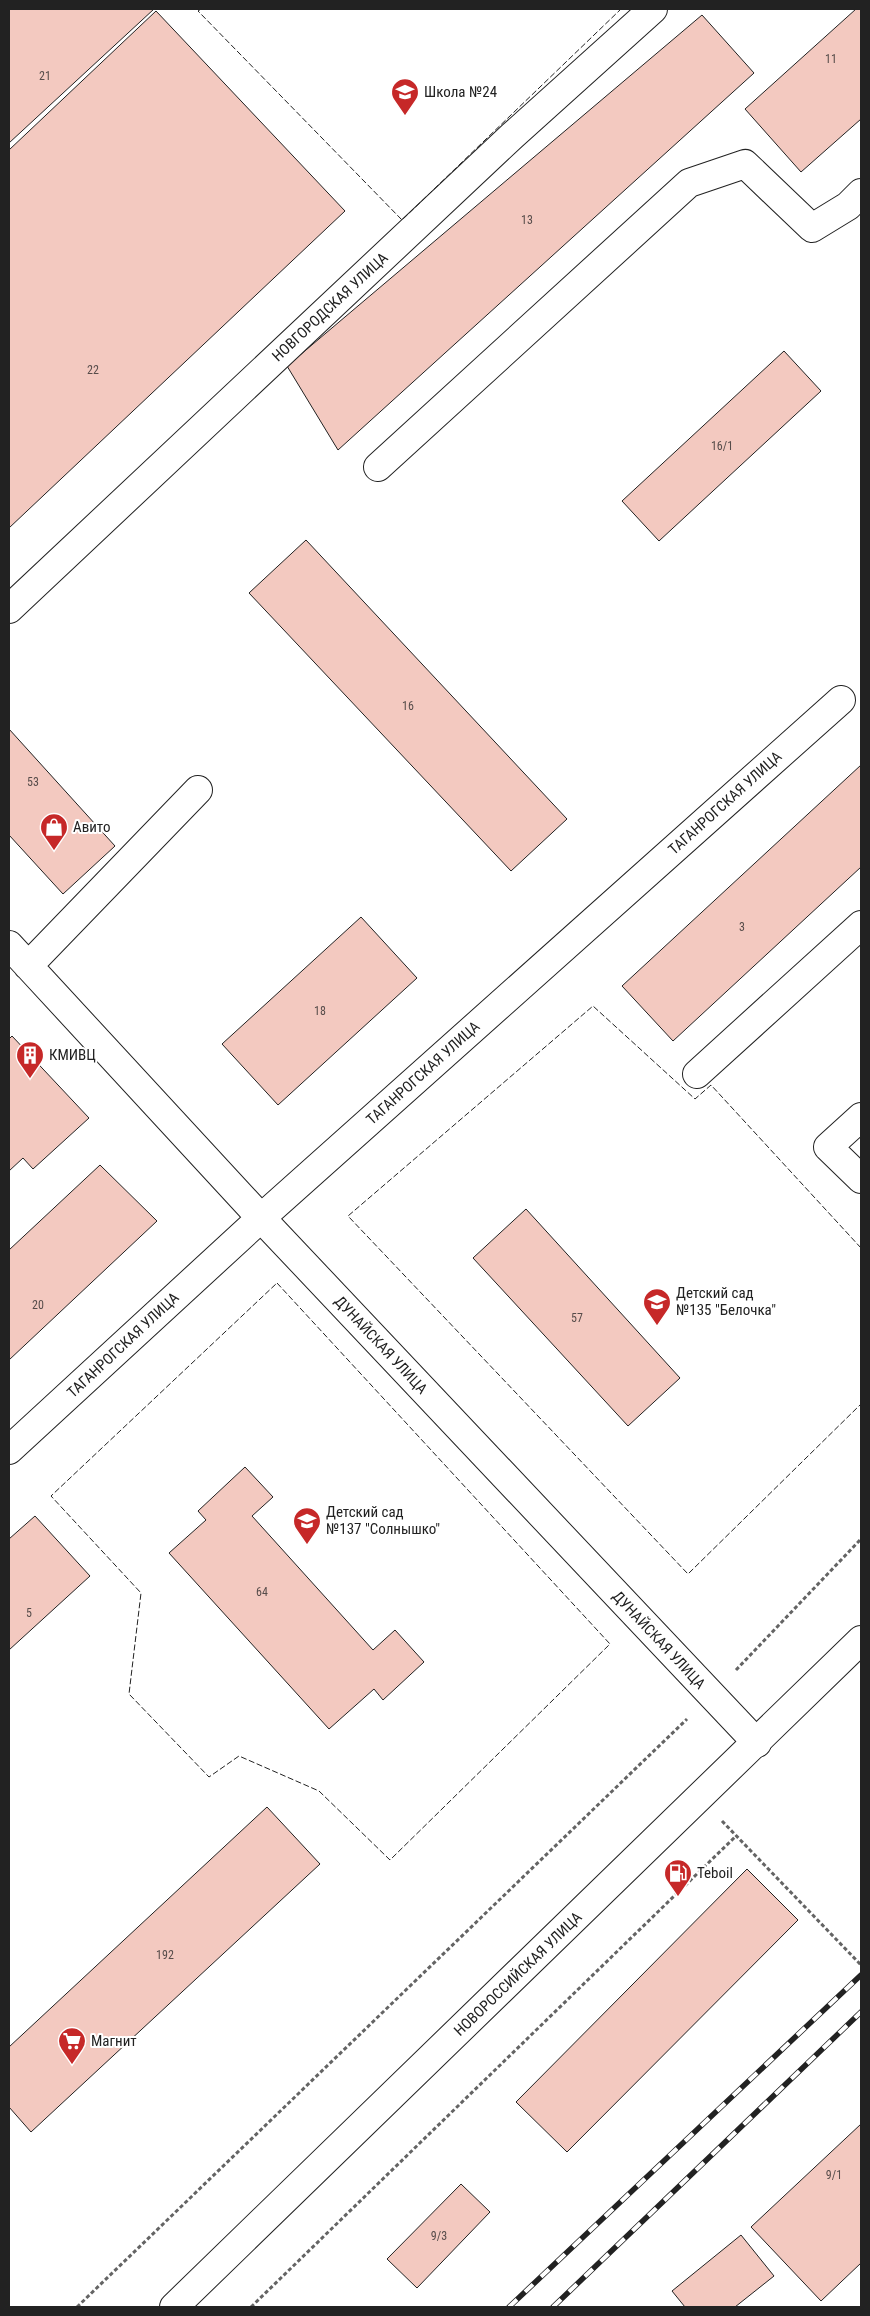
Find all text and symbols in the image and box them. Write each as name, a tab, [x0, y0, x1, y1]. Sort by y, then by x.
house number: 11	[825, 52, 837, 66]
house number: 21	[39, 69, 51, 83]
school or university icon: Школа №24	[390, 77, 420, 116]
place label: Школа №24	[424, 83, 497, 101]
house number: 13	[521, 213, 533, 227]
street label: НОВГОРОДСКАЯ УЛИЦА	[269, 249, 392, 365]
house number: 22	[87, 363, 99, 377]
house number: 16/1	[711, 439, 733, 453]
house number: 16	[402, 699, 414, 713]
street label: ТАГАНРОГСКАЯ УЛИЦА	[665, 747, 786, 859]
house number: 53	[27, 775, 39, 789]
shop icon: Авито	[39, 812, 69, 851]
place label: Авито	[73, 818, 110, 836]
house number: 3	[739, 920, 745, 934]
house number: 18	[314, 1004, 326, 1018]
street label: ТАГАНРОГСКАЯ УЛИЦА	[363, 1017, 484, 1129]
building icon: КМИВЦ	[15, 1040, 45, 1079]
place label: КМИВЦ	[49, 1046, 96, 1064]
place label: Детский сад №135 "Белочка"	[676, 1284, 776, 1319]
school or university icon: Детский сад №135 "Белочка"	[642, 1287, 672, 1326]
street label: ТАГАНРОГСКАЯ УЛИЦА	[63, 1288, 183, 1401]
street label: ДУНАЙСКАЯ УЛИЦА	[331, 1292, 431, 1398]
house number: 20	[32, 1298, 44, 1312]
house number: 57	[571, 1311, 583, 1325]
place label: Детский сад №137 "Солнышко"	[326, 1503, 440, 1538]
school or university icon: Детский сад №137 "Солнышко"	[292, 1506, 322, 1545]
house number: 64	[256, 1585, 268, 1599]
street label: ДУНАЙСКАЯ УЛИЦА	[609, 1587, 709, 1693]
house number: 5	[26, 1606, 32, 1620]
fuel station icon: Teboil	[663, 1858, 693, 1897]
place label: Teboil	[697, 1864, 733, 1882]
street label: НОВОРОССИЙСКАЯ УЛИЦА	[450, 1908, 586, 2040]
house number: 192	[156, 1948, 174, 1962]
supermarket icon: Магнит	[57, 2026, 87, 2065]
place label: Магнит	[91, 2032, 137, 2050]
house number: 9/1	[826, 2168, 842, 2182]
house number: 9/3	[431, 2229, 447, 2243]

